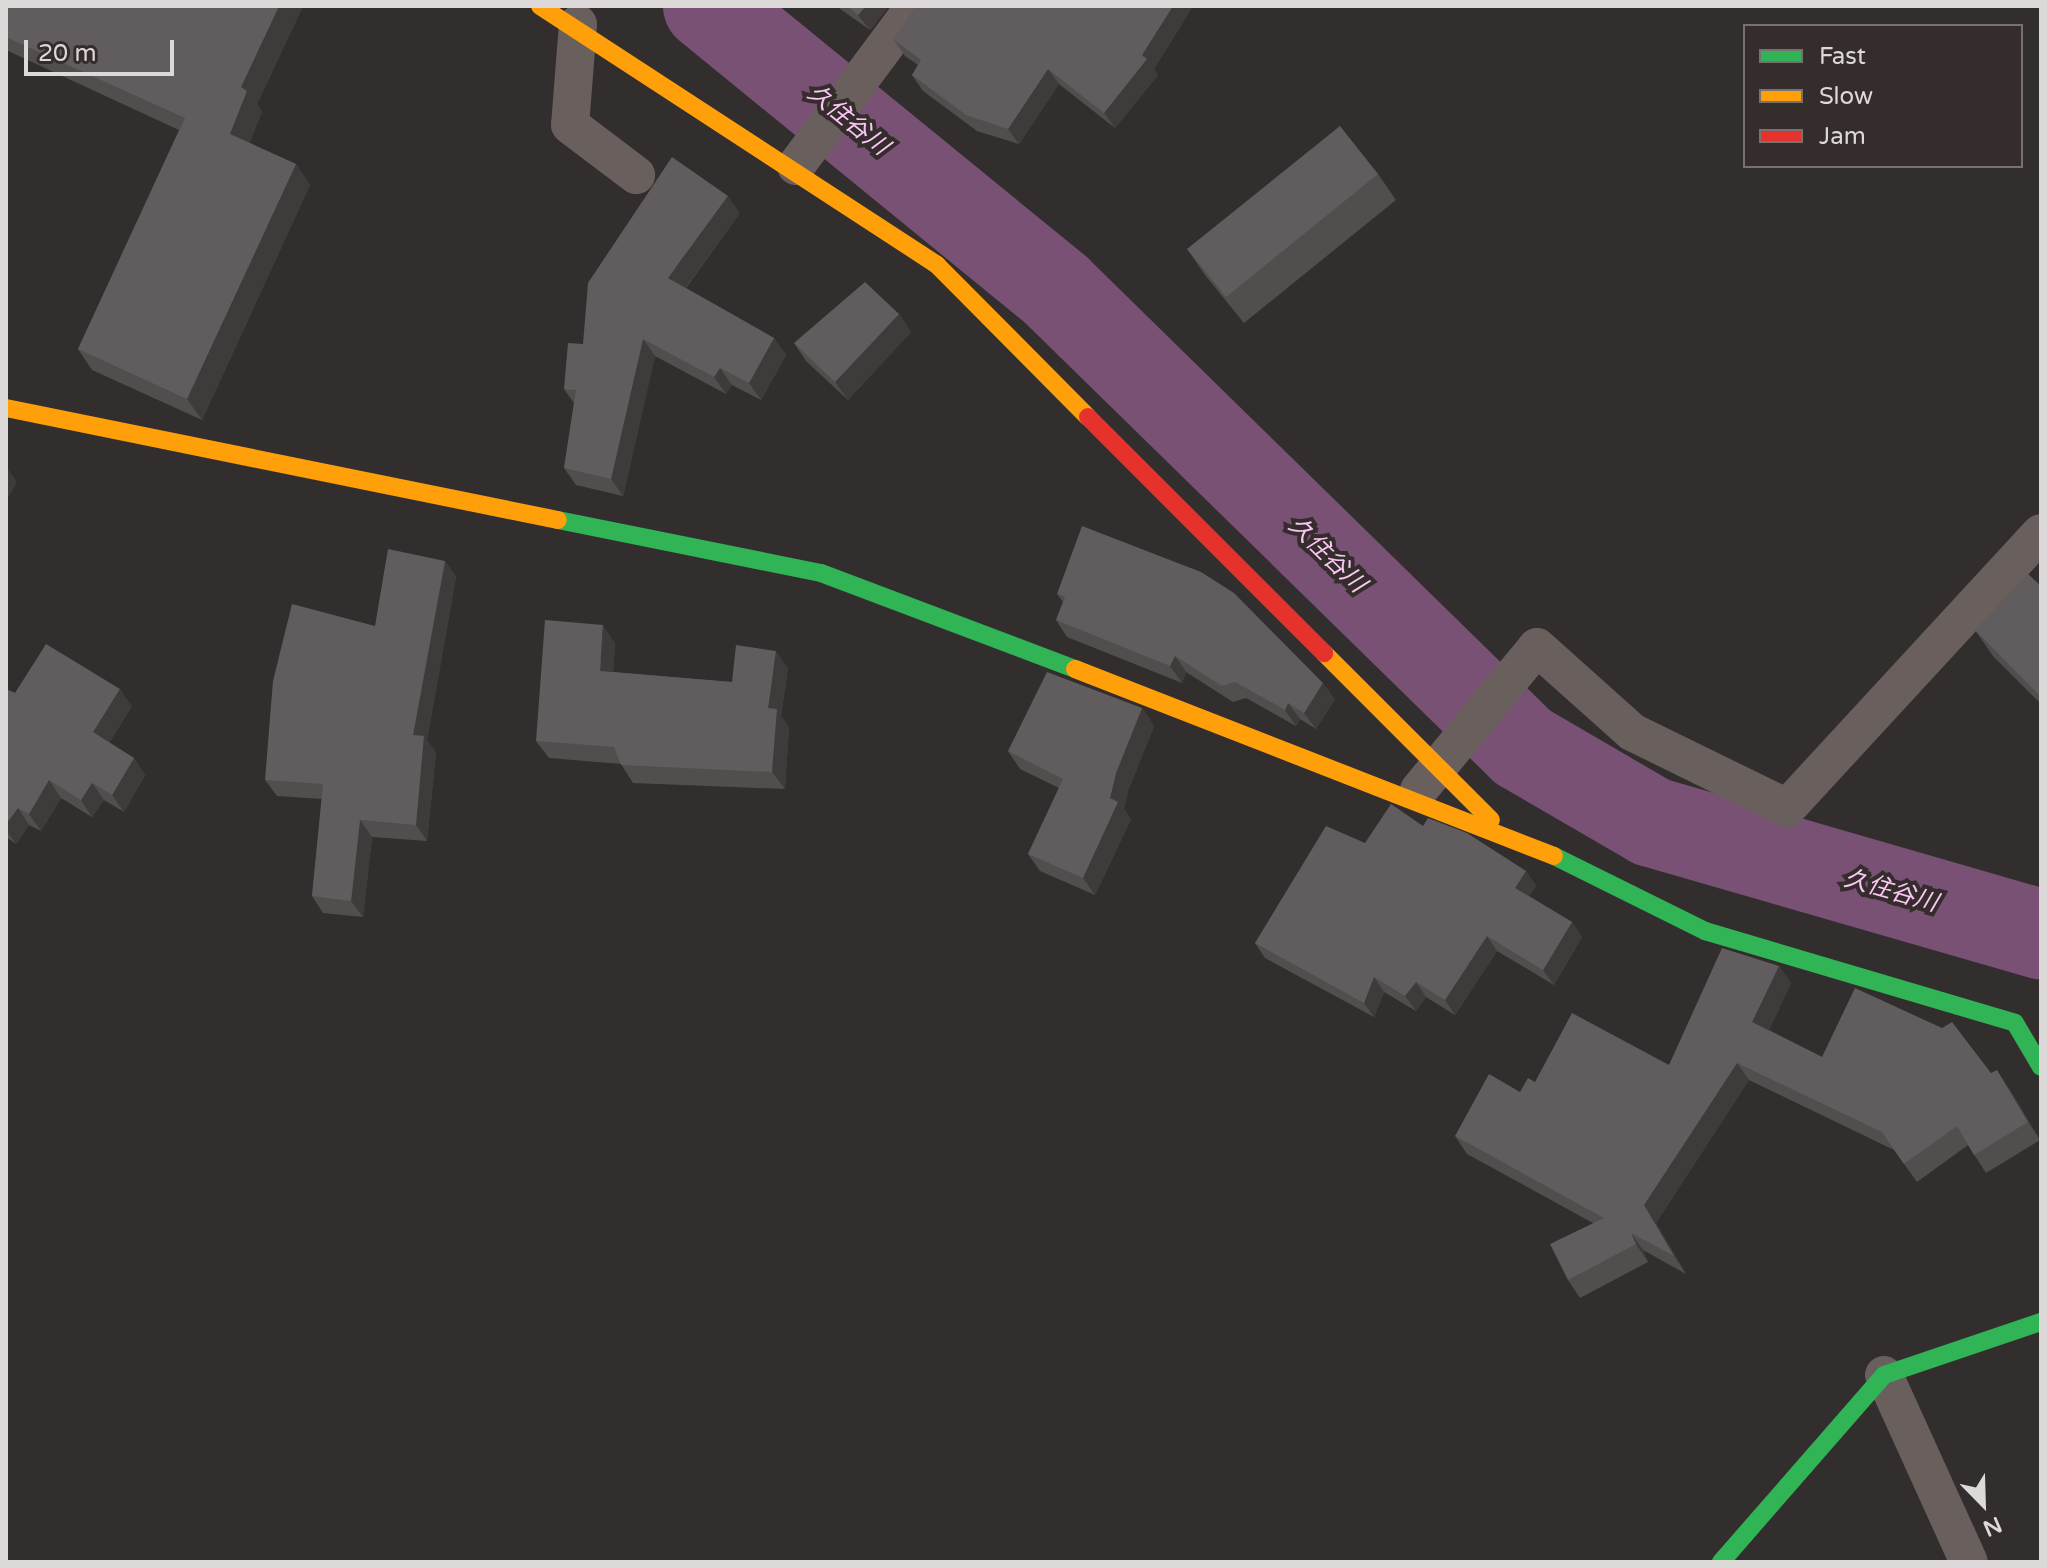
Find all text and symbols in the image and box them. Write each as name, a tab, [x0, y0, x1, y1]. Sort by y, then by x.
scale bar	[28, 24, 178, 74]
legend	[1743, 24, 2023, 168]
text: 20 m	[38, 39, 96, 68]
text: Fast	[1819, 42, 1866, 71]
water label: 久住谷川	[802, 79, 894, 161]
text: Slow	[1819, 82, 1873, 111]
text: Jam	[1819, 122, 1866, 151]
water label: 久住谷川	[1282, 511, 1372, 599]
water label: 久住谷川	[1841, 864, 1941, 918]
north arrow	[1943, 1464, 2023, 1544]
text: N	[1979, 1511, 2006, 1542]

